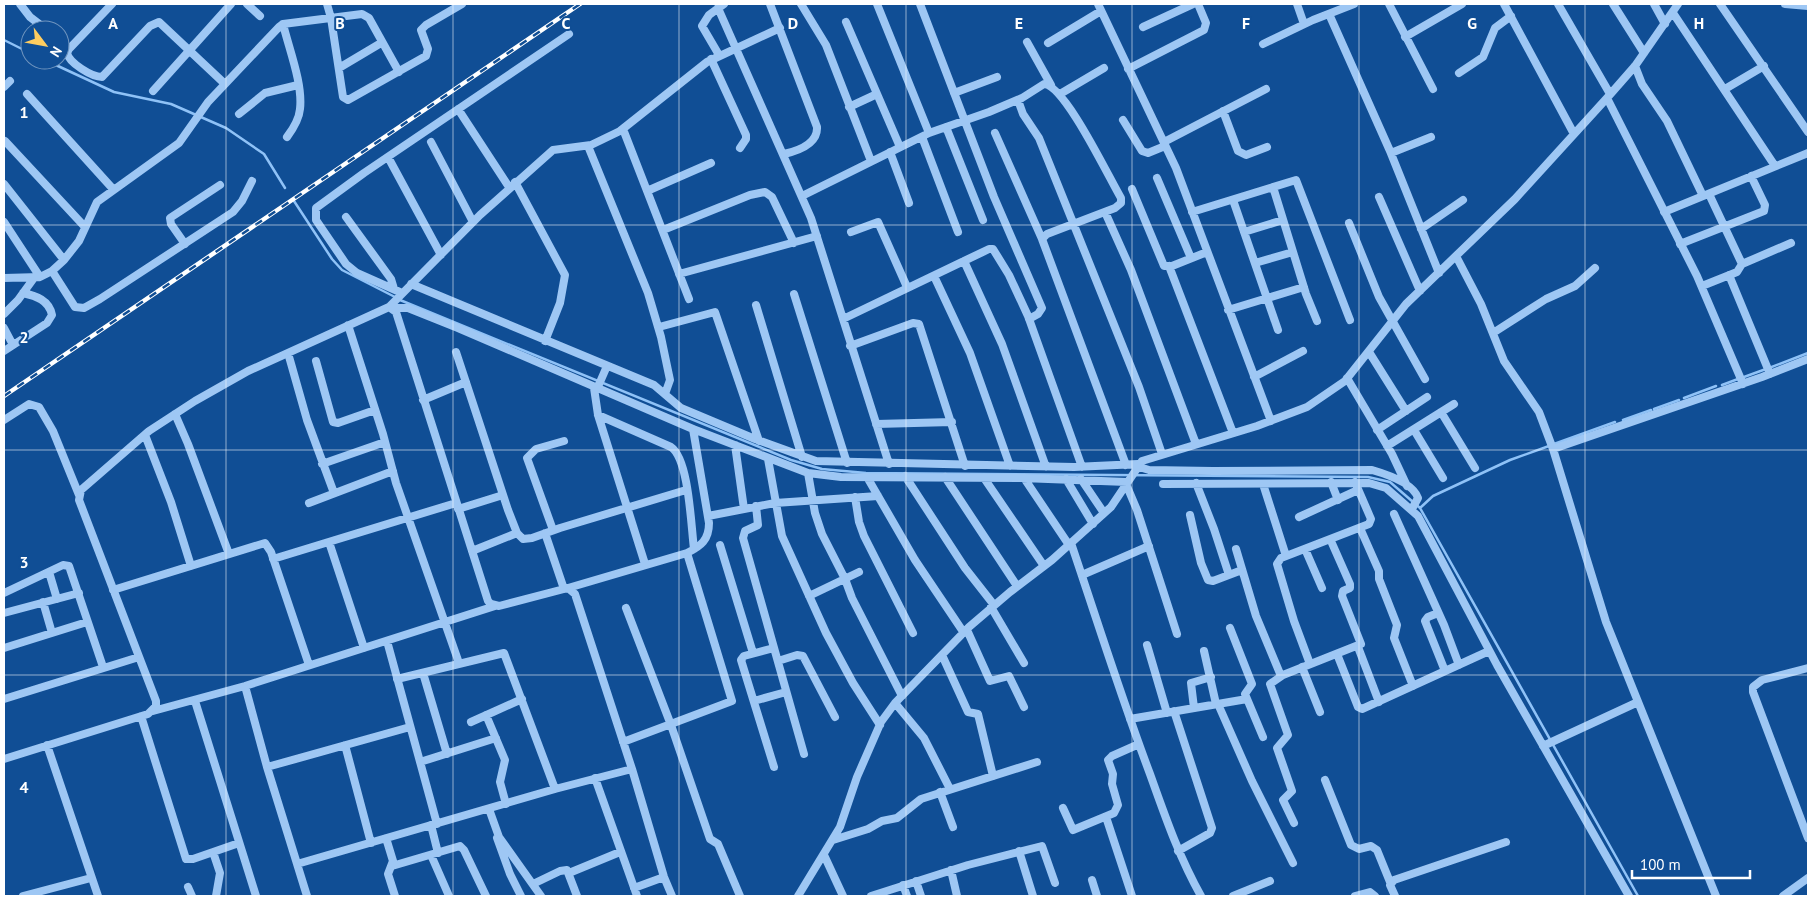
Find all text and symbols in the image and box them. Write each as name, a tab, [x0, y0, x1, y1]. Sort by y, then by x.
text: A	[108, 13, 118, 33]
text: B	[335, 13, 345, 33]
text: C	[562, 13, 571, 33]
text: D	[788, 13, 798, 33]
text: E	[1015, 13, 1023, 33]
text: F	[1242, 13, 1250, 33]
text: G	[1467, 13, 1477, 33]
text: H	[1694, 13, 1704, 33]
north arrow	[20, 20, 70, 70]
text: N	[46, 43, 66, 61]
text: 1	[19, 102, 29, 122]
text: 2	[19, 327, 29, 347]
text: 3	[19, 552, 29, 572]
text: 4	[19, 777, 29, 797]
scale bar	[1632, 848, 1750, 880]
text: 100 m	[1640, 855, 1681, 874]

